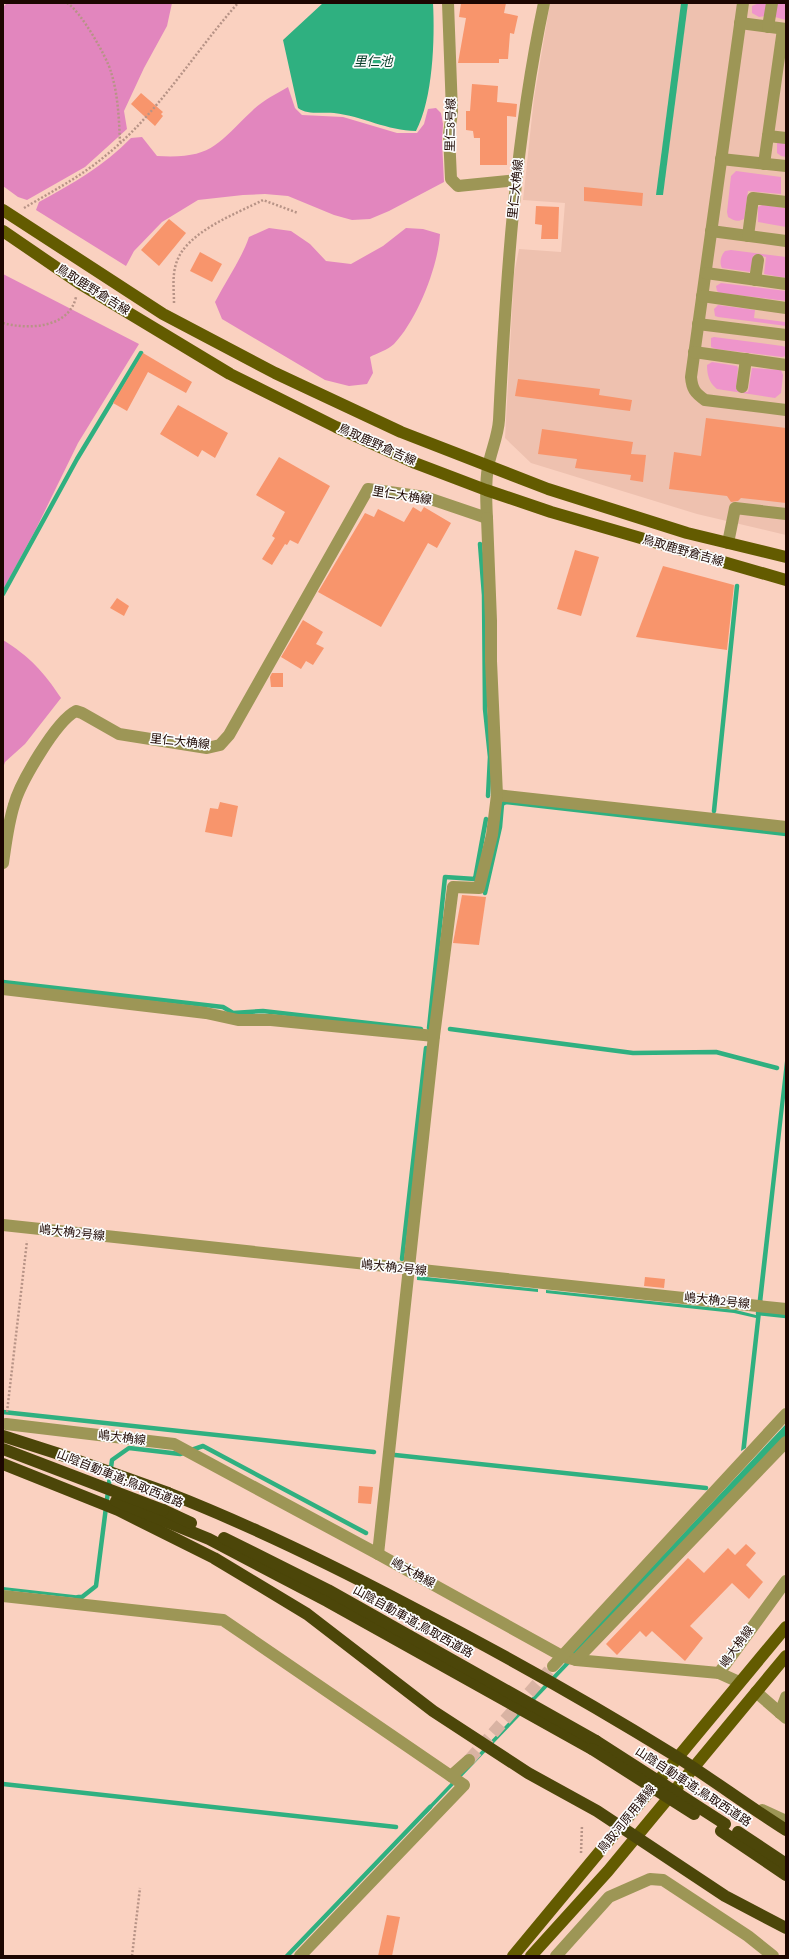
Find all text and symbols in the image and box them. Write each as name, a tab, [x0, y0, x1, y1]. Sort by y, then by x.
water label: 里仁池	[353, 53, 394, 71]
street label: 里仁8号線	[442, 98, 460, 152]
street label: 里仁大桷線	[504, 158, 528, 220]
street label: 鳥取鹿野倉吉線	[53, 261, 133, 319]
street label: 鳥取鹿野倉吉線	[335, 420, 419, 470]
street label: 里仁大桷線	[371, 483, 433, 509]
street label: 鳥取鹿野倉吉線	[640, 531, 726, 571]
street label: 里仁大桷線	[149, 730, 211, 754]
street label: 嶋大桷2号線	[38, 1221, 106, 1245]
street label: 嶋大桷2号線	[360, 1256, 428, 1280]
street label: 嶋大桷2号線	[683, 1289, 751, 1313]
street label: 嶋大桷線	[97, 1427, 147, 1449]
street label: 山陰自動車道;鳥取西道路	[54, 1446, 186, 1512]
street label: 嶋大桷線	[388, 1554, 438, 1592]
street label: 山陰自動車道;鳥取西道路	[350, 1582, 476, 1662]
street label: 嶋大桷線	[716, 1623, 758, 1671]
street label: 山陰自動車道;鳥取西道路	[632, 1743, 754, 1831]
street label: 鳥取河原用瀬線	[594, 1781, 660, 1857]

